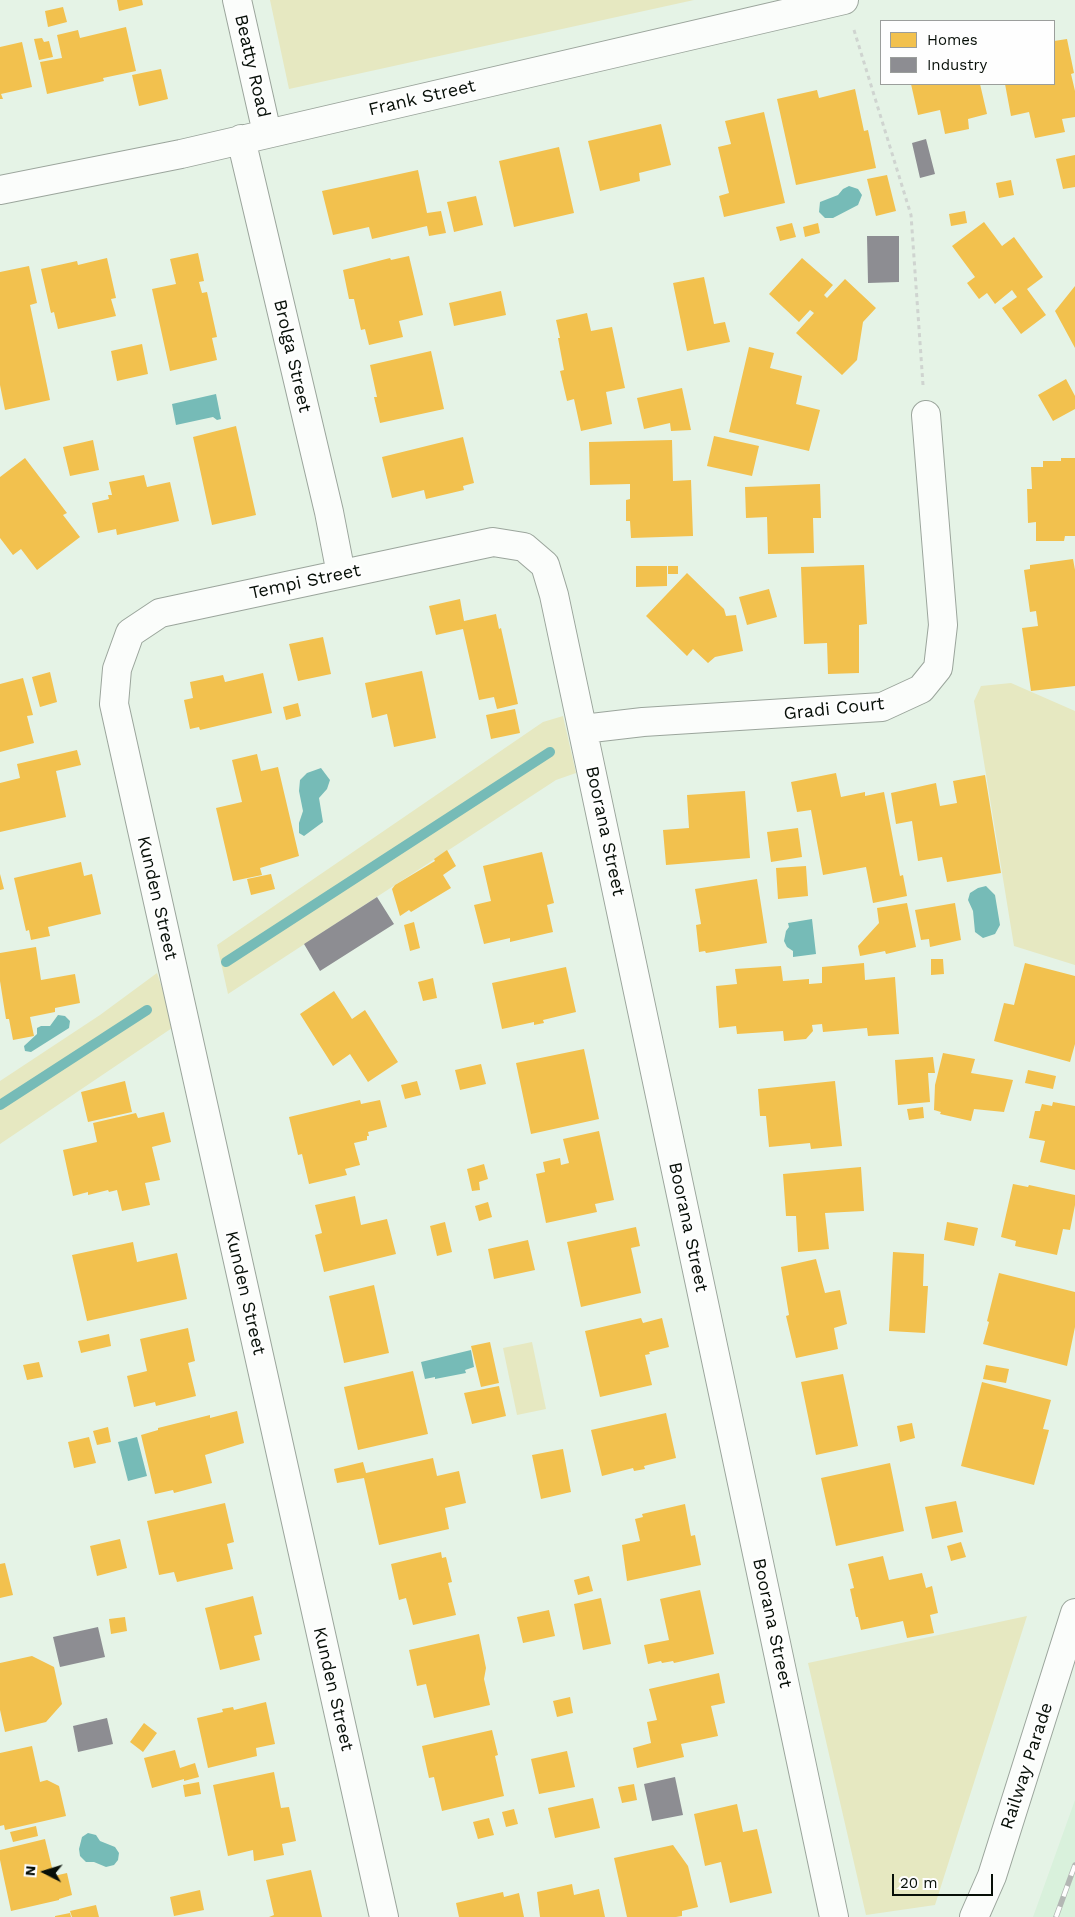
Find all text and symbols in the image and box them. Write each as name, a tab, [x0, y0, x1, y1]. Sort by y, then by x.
street label: Beatty Road	[230, 12, 274, 120]
legend	[880, 20, 1055, 85]
text: Homes	[927, 31, 978, 49]
text: Industry	[927, 56, 987, 74]
street label: Frank Street	[366, 75, 478, 121]
street label: Brolga Street	[269, 297, 315, 415]
street label: Tempi Street	[248, 560, 362, 604]
street label: Gradi Court	[783, 693, 885, 725]
street label: Boorana Street	[581, 764, 629, 898]
street label: Kunden Street	[132, 834, 182, 962]
street label: Boorana Street	[664, 1160, 712, 1294]
street label: Kunden Street	[220, 1229, 270, 1357]
street label: Boorana Street	[748, 1556, 796, 1690]
street label: Kunden Street	[308, 1625, 358, 1753]
street label: Railway Parade	[996, 1700, 1058, 1832]
north arrow	[20, 1847, 70, 1897]
scale bar	[895, 1864, 996, 1896]
text: N	[22, 1865, 38, 1877]
text: 20 m	[900, 1874, 938, 1892]

